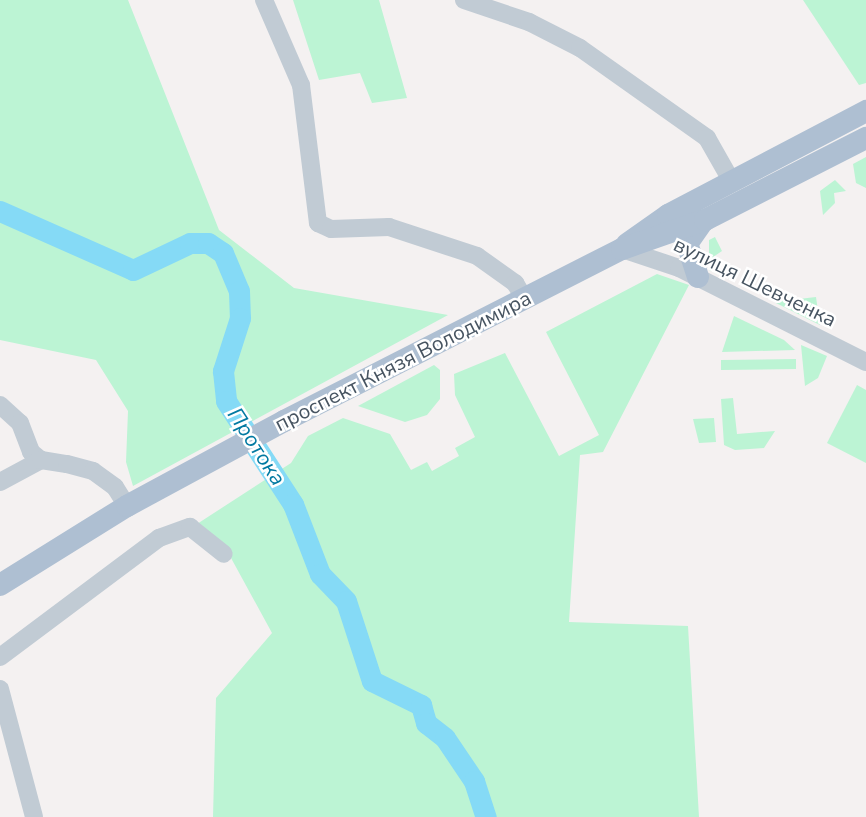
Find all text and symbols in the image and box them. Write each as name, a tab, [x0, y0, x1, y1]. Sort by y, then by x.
street label: вулиця Шевченка	[669, 232, 841, 332]
street label: проспект Князя Володимира	[270, 285, 536, 437]
water label: Протока	[221, 403, 291, 491]

